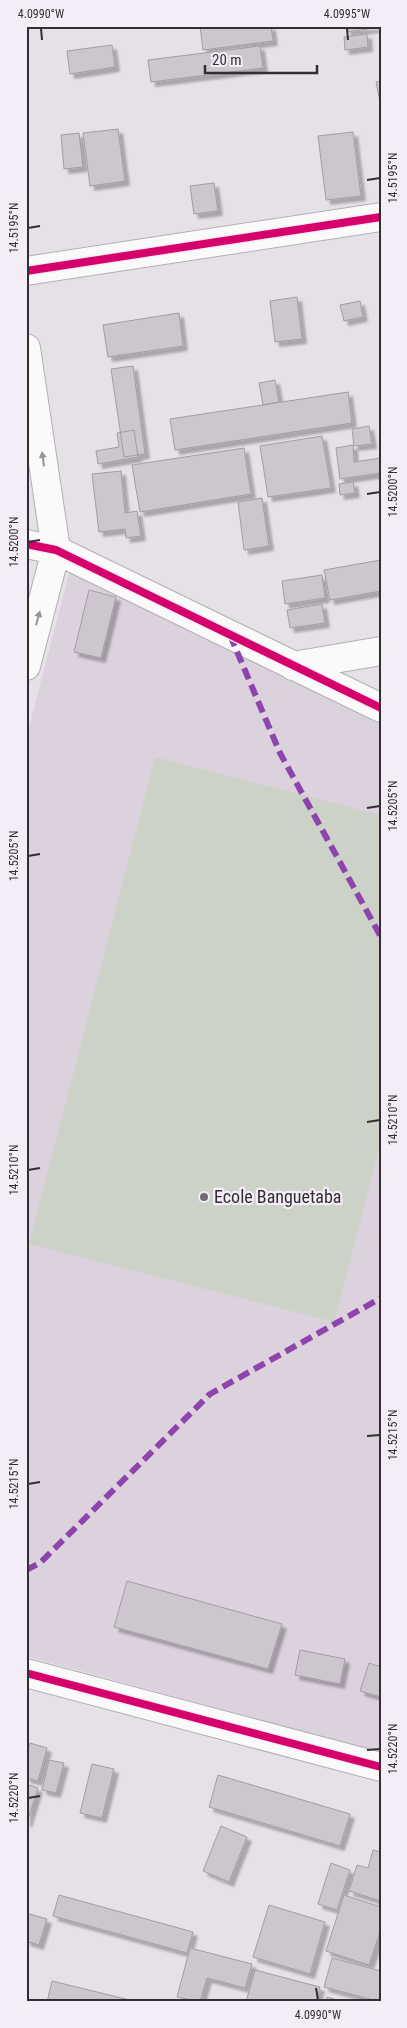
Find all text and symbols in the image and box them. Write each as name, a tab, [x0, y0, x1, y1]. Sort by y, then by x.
text: 4.0990°W	[18, 7, 64, 21]
text: 4.0995°W	[324, 7, 370, 21]
scale bar	[205, 42, 317, 74]
text: 20 m	[212, 51, 242, 69]
text: 14.5195°N	[386, 153, 400, 203]
text: 14.5195°N	[7, 203, 21, 253]
one-way arrow	[38, 451, 46, 467]
text: 14.5200°N	[386, 467, 400, 517]
text: 14.5200°N	[7, 517, 21, 567]
one-way arrow	[35, 611, 43, 626]
text: 14.5205°N	[386, 781, 400, 831]
text: 14.5205°N	[7, 831, 21, 881]
text: 14.5210°N	[386, 1095, 400, 1145]
text: 14.5210°N	[7, 1145, 21, 1195]
place label: Ecole Banguetaba	[214, 1186, 341, 1207]
marker: Ecole Banguetaba	[198, 1191, 210, 1203]
text: 14.5215°N	[386, 1410, 400, 1460]
text: 14.5215°N	[7, 1459, 21, 1509]
text: 14.5220°N	[386, 1724, 400, 1774]
text: 14.5220°N	[7, 1773, 21, 1823]
text: 4.0990°W	[295, 2008, 341, 2022]

